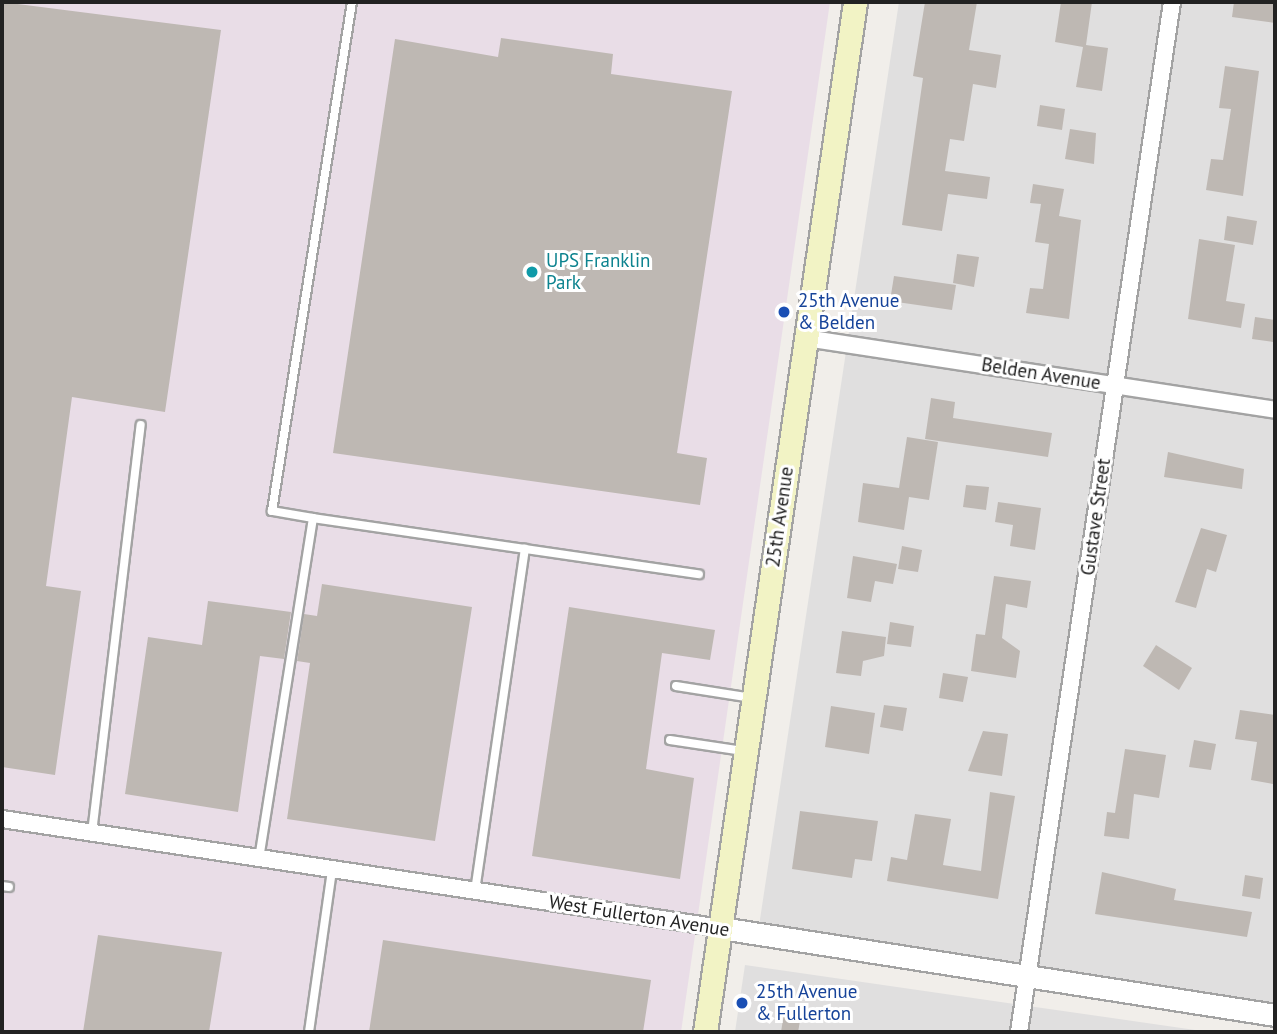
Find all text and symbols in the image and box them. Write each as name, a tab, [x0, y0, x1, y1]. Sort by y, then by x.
place label: UPS Franklin Park	[546, 250, 650, 294]
marker: UPS Franklin Park	[524, 264, 540, 280]
place label: 25th Avenue & Belden	[798, 290, 900, 334]
marker: 25th Avenue & Belden	[776, 304, 792, 320]
street label: Belden Avenue	[979, 353, 1103, 395]
street label: Gustave Street	[1077, 457, 1115, 577]
street label: 25th Avenue	[762, 465, 798, 569]
street label: West Fullerton Avenue	[547, 890, 731, 942]
place label: 25th Avenue & Fullerton	[756, 981, 858, 1025]
marker: 25th Avenue & Fullerton	[734, 995, 750, 1011]

